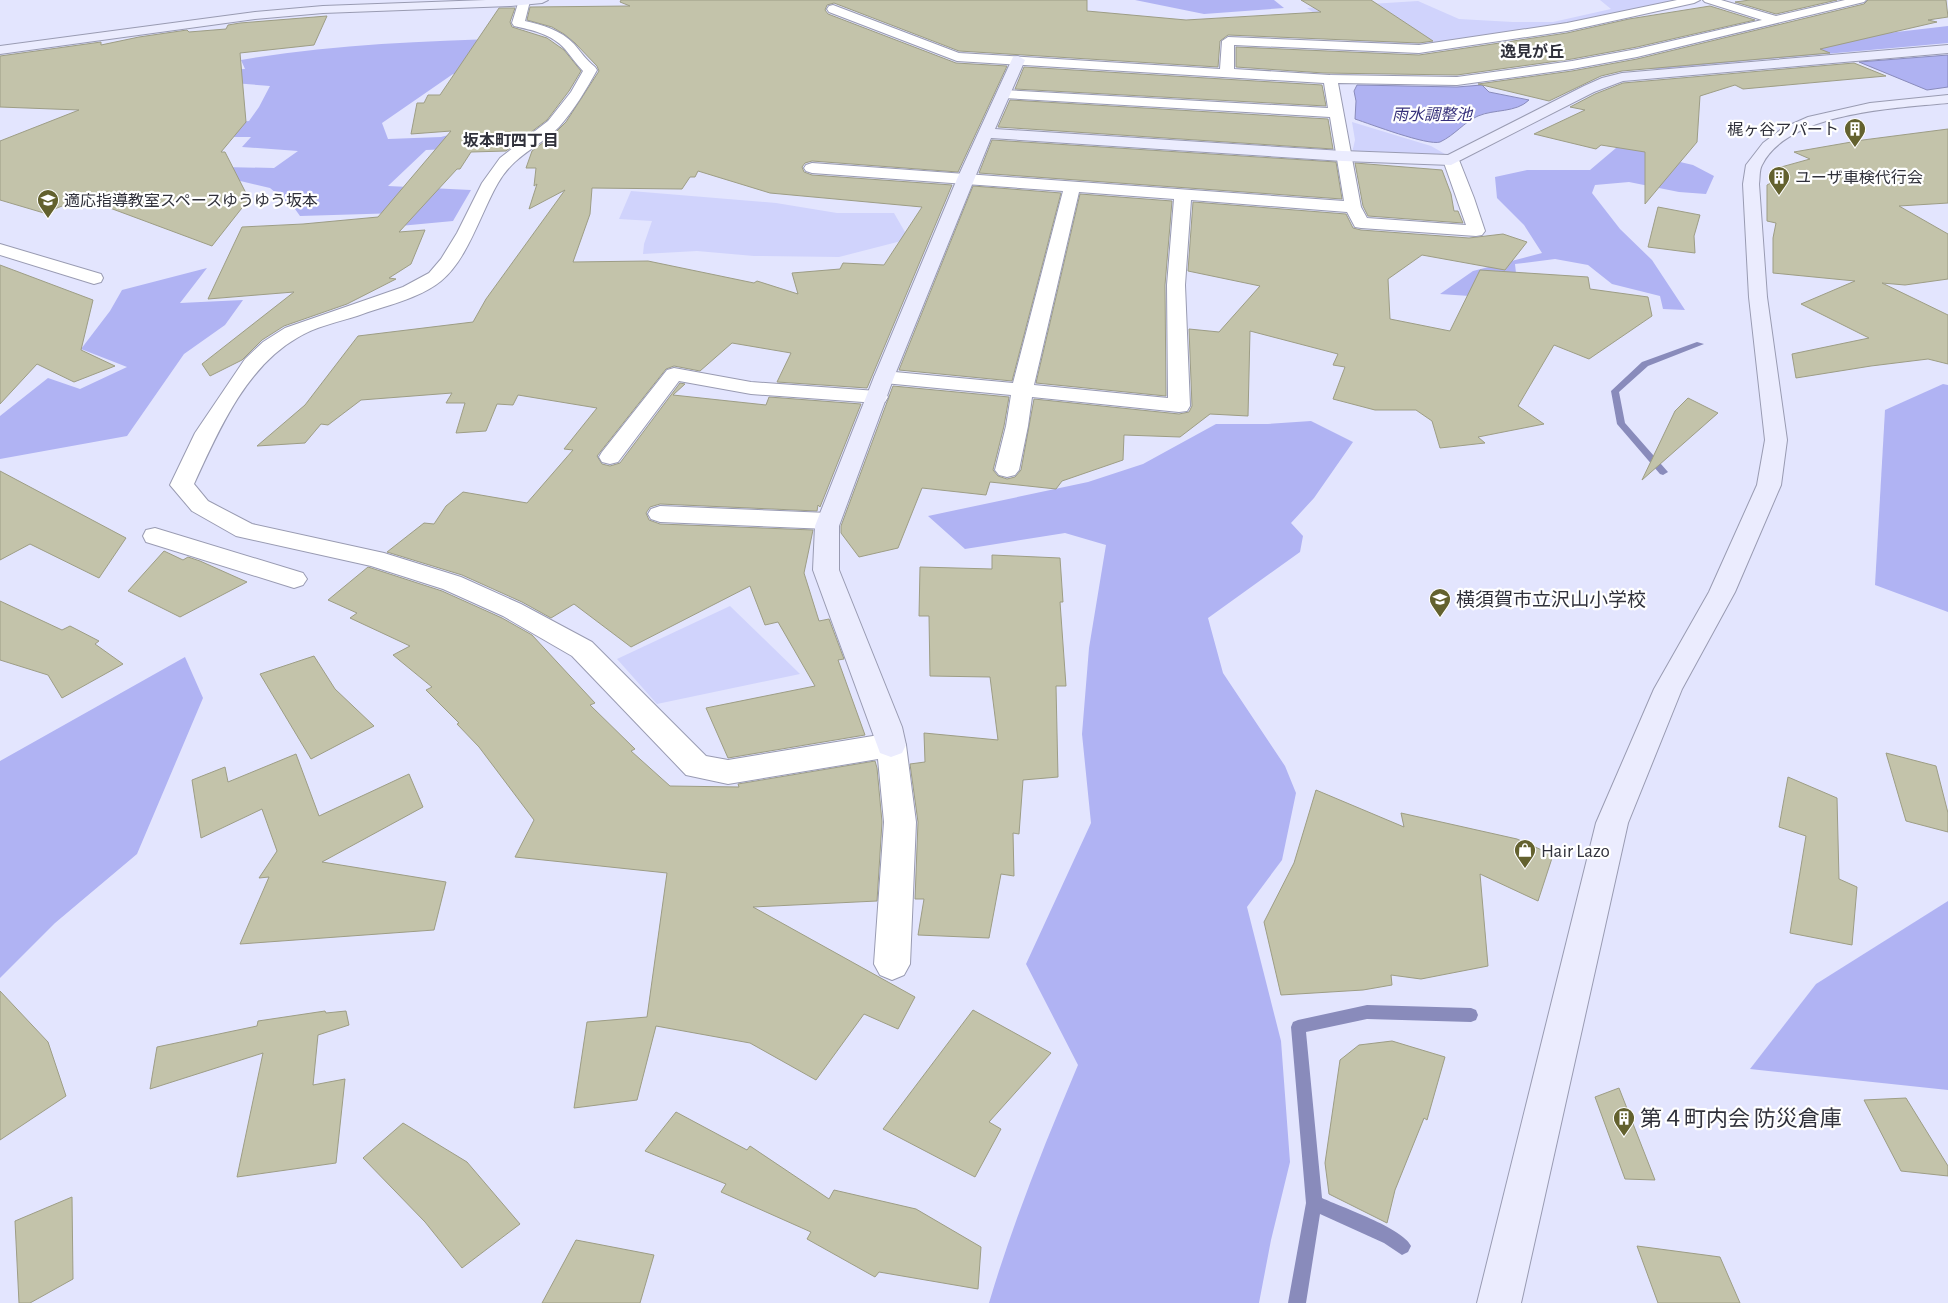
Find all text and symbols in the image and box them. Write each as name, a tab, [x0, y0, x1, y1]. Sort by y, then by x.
district label: 逸見が丘	[1500, 43, 1564, 60]
water label: 雨水調整池	[1392, 106, 1474, 123]
building icon: 梶ヶ谷アパート	[1843, 117, 1867, 148]
place label: 梶ヶ谷アパート	[1727, 121, 1839, 138]
district label: 坂本町四丁目	[463, 132, 559, 149]
building icon: ユーザ車検代行会	[1767, 165, 1791, 196]
place label: ユーザ車検代行会	[1795, 169, 1923, 186]
school or university icon: 適応指導教室スペースゆうゆう坂本	[36, 188, 60, 219]
place label: 適応指導教室スペースゆうゆう坂本	[64, 192, 318, 209]
school or university icon: 横須賀市立沢山小学校	[1428, 587, 1452, 618]
place label: 横須賀市立沢山小学校	[1456, 589, 1646, 610]
shop icon: Hair Lazo	[1513, 838, 1537, 869]
place label: Hair Lazo	[1541, 842, 1610, 861]
building icon: 第４町内会 防災倉庫	[1612, 1106, 1636, 1137]
place label: 第４町内会 防災倉庫	[1640, 1107, 1842, 1130]

